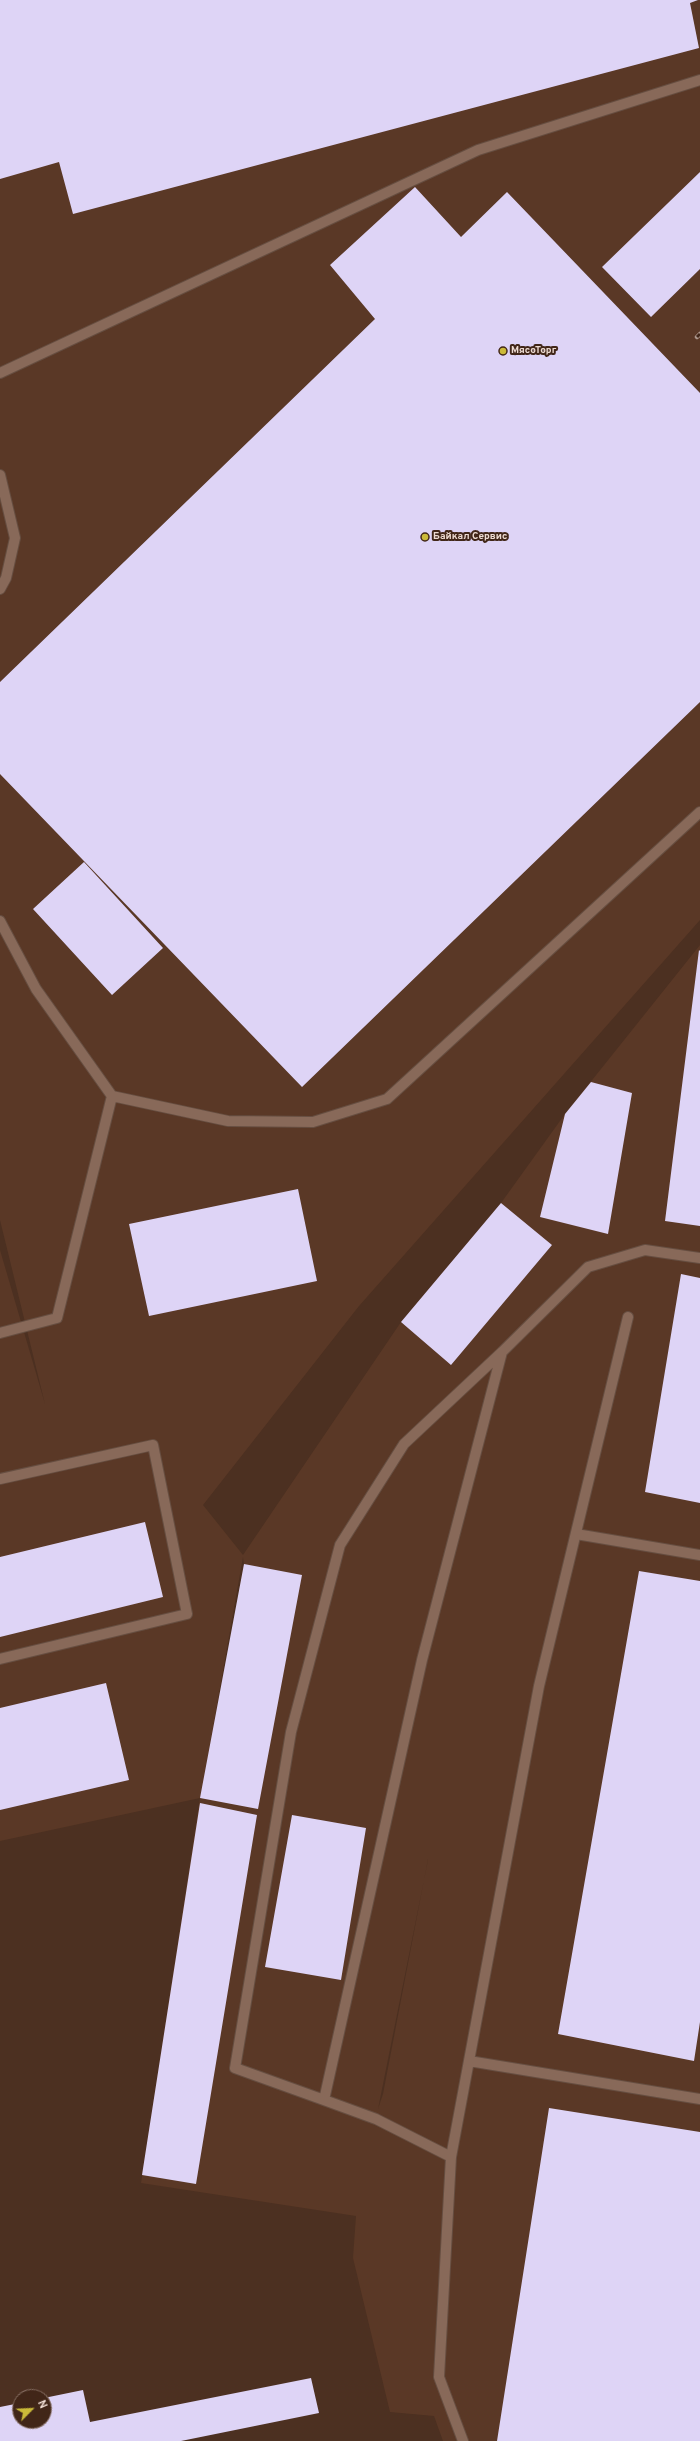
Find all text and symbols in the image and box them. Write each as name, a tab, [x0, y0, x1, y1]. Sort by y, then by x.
place label: МясоТорг	[511, 345, 556, 357]
marker: МясоТорг	[498, 346, 508, 356]
place label: Байкал Сервис	[433, 531, 507, 543]
marker: Байкал Сервис	[420, 532, 430, 542]
north arrow	[12, 2389, 52, 2429]
text: N	[34, 2398, 50, 2411]

